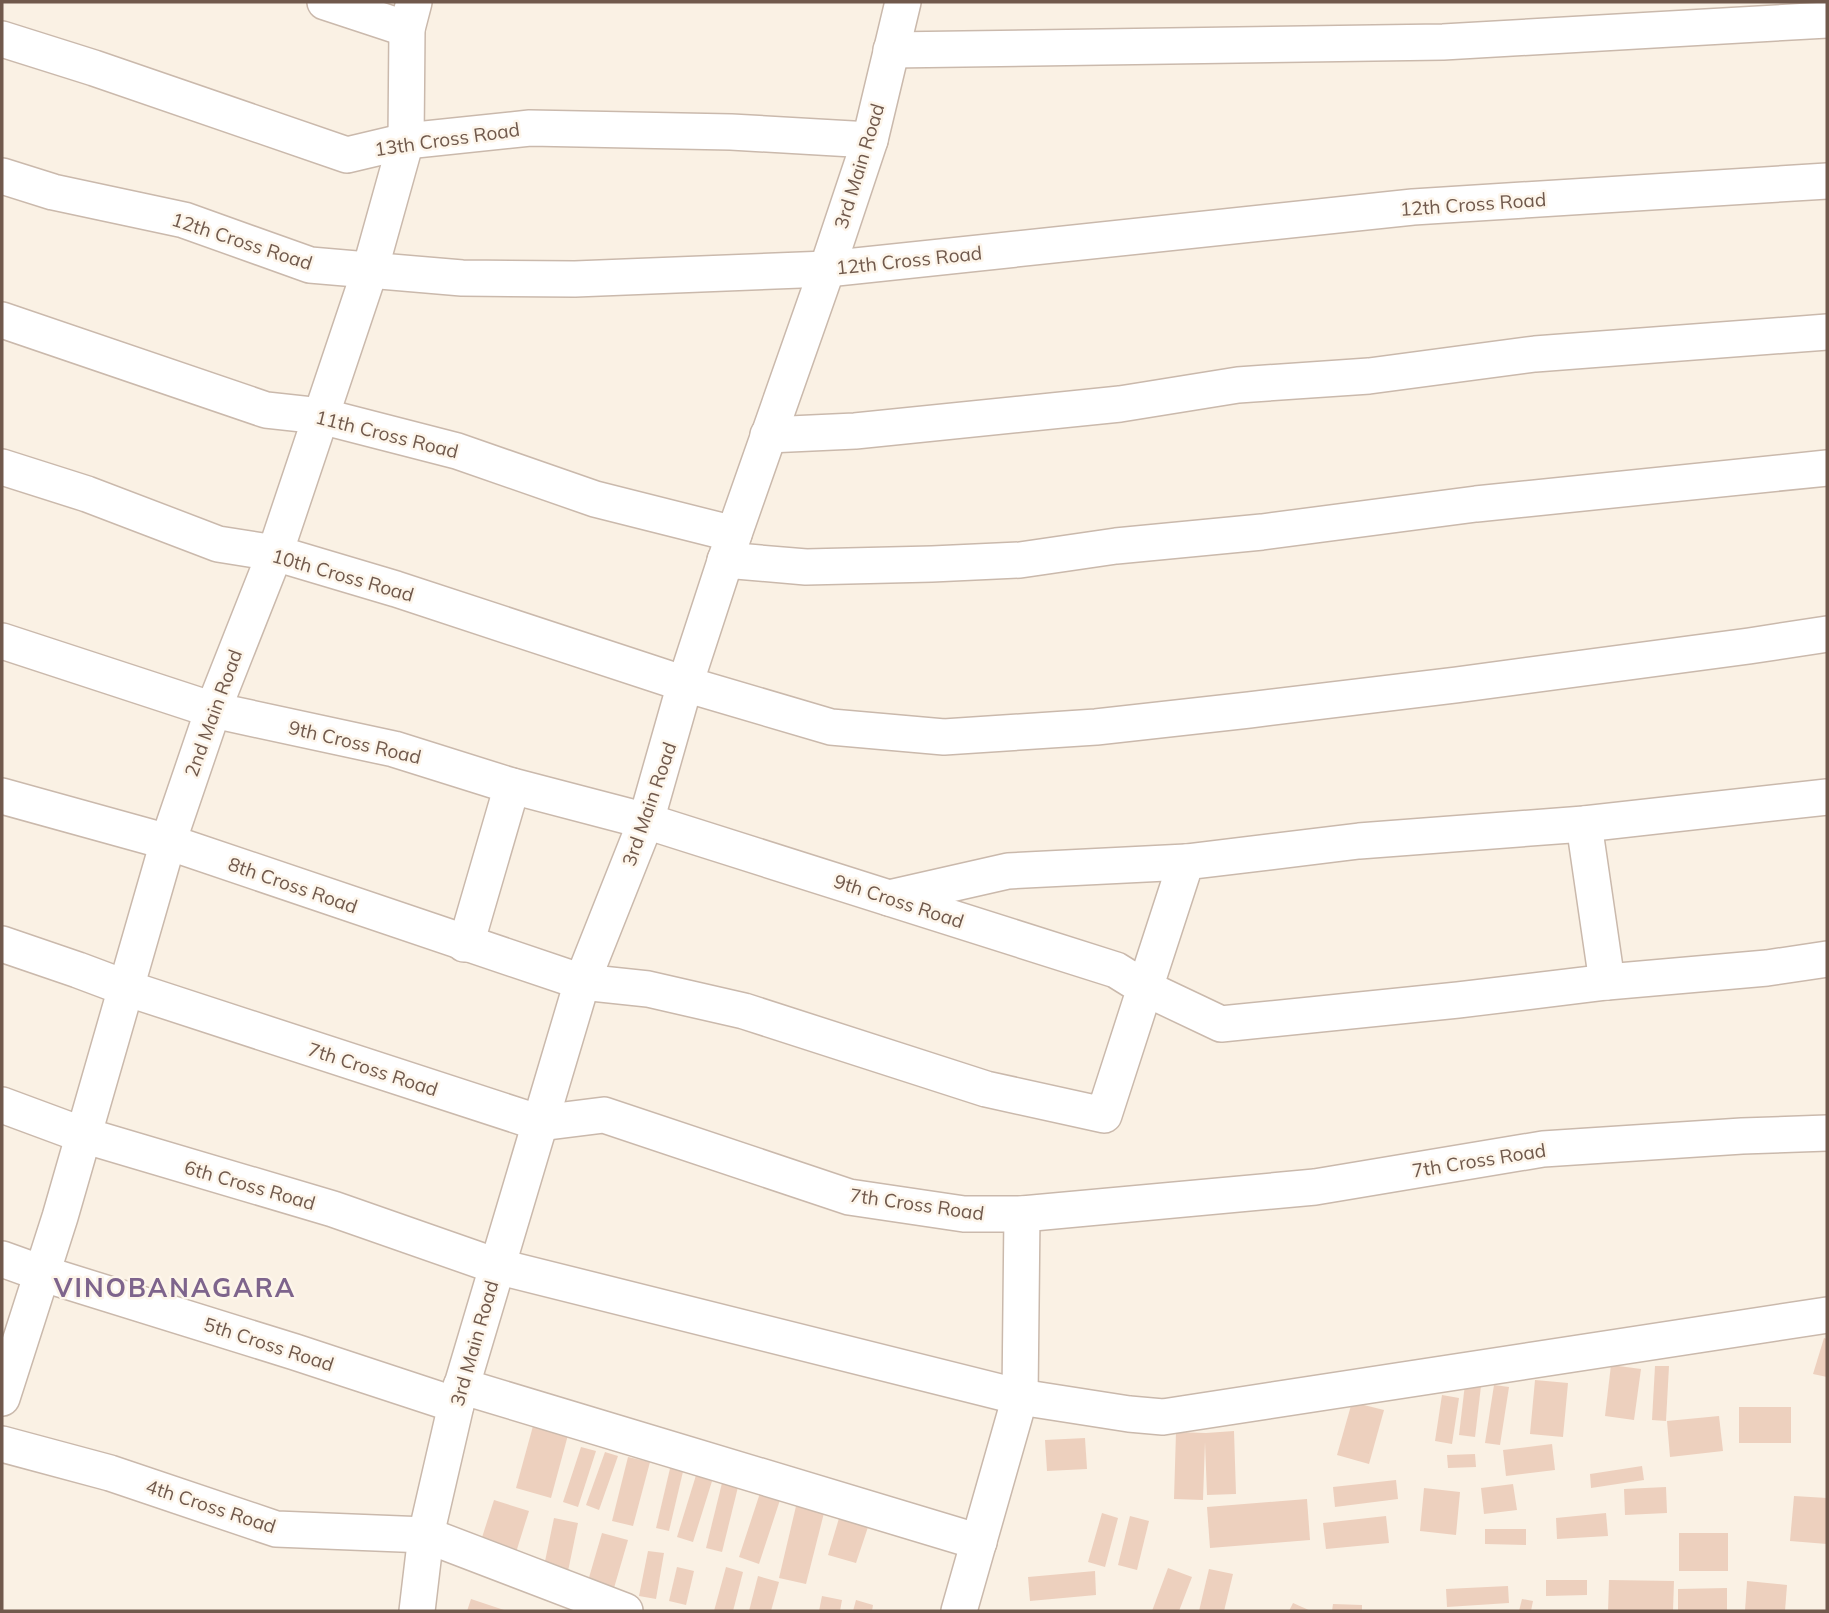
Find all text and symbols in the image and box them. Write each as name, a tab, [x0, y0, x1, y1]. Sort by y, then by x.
street label: 3rd Main Road	[829, 101, 889, 231]
street label: 13th Cross Road	[373, 117, 521, 161]
street label: 12th Cross Road	[1399, 187, 1547, 221]
street label: 12th Cross Road	[169, 207, 315, 275]
street label: 12th Cross Road	[835, 240, 983, 280]
street label: 11th Cross Road	[313, 405, 461, 463]
street label: 10th Cross Road	[269, 543, 417, 607]
street label: 2nd Main Road	[179, 646, 247, 780]
street label: 9th Cross Road	[286, 715, 424, 769]
street label: 3rd Main Road	[617, 739, 681, 869]
street label: 8th Cross Road	[225, 852, 361, 918]
street label: 9th Cross Road	[831, 869, 967, 933]
street label: 7th Cross Road	[305, 1037, 441, 1101]
street label: 7th Cross Road	[1410, 1138, 1548, 1182]
street label: 6th Cross Road	[182, 1155, 318, 1215]
street label: 7th Cross Road	[848, 1183, 986, 1225]
district label: VINOBANAGARA	[53, 1271, 296, 1304]
street label: 3rd Main Road	[445, 1277, 503, 1409]
street label: 5th Cross Road	[201, 1312, 337, 1376]
street label: 4th Cross Road	[143, 1474, 279, 1538]

